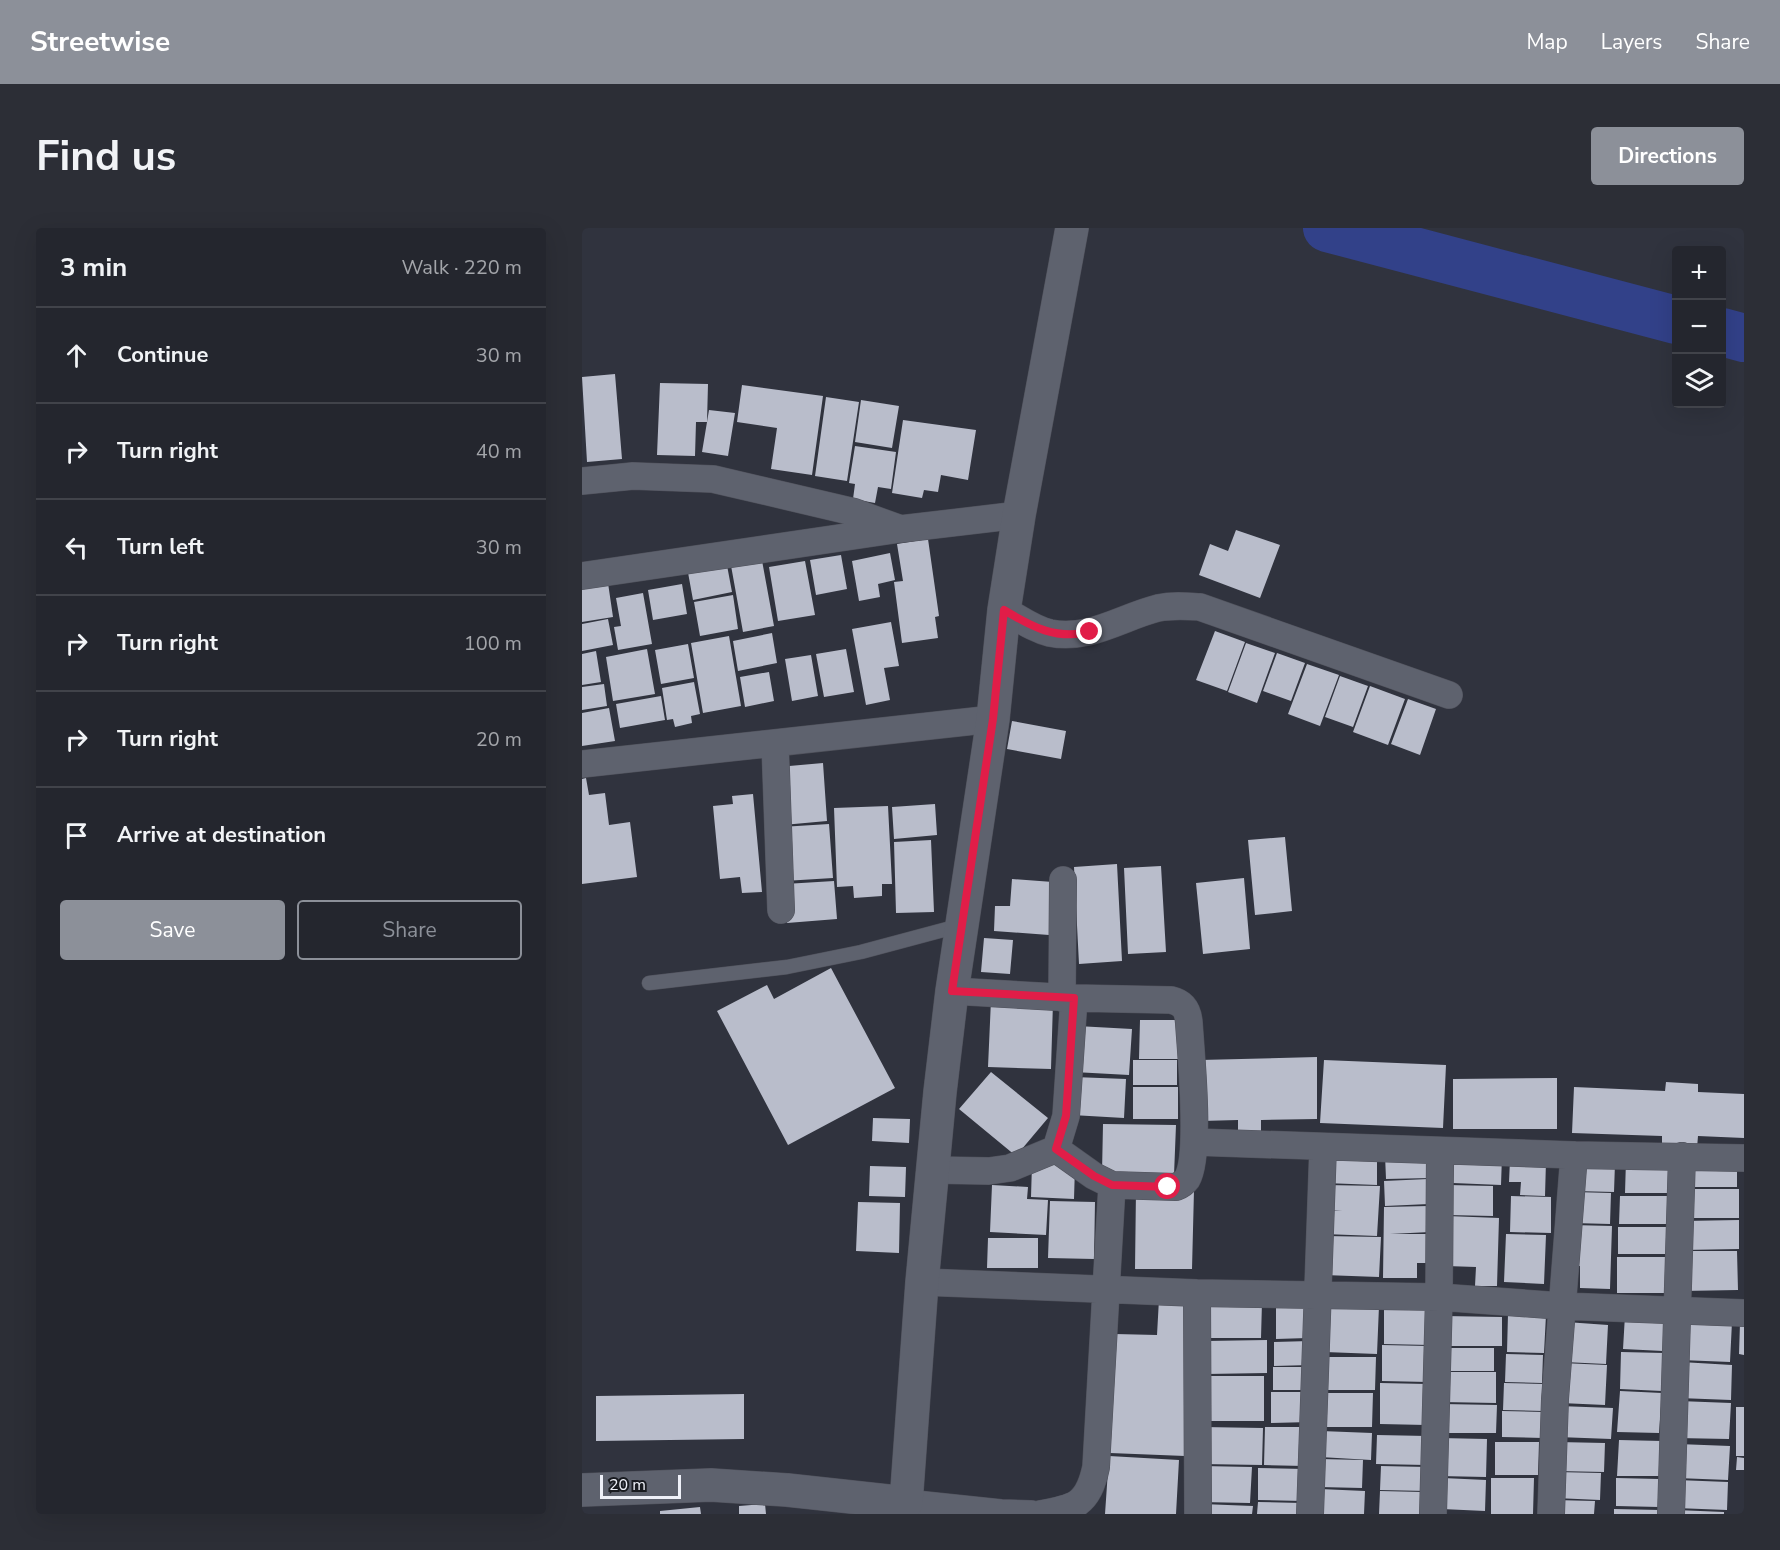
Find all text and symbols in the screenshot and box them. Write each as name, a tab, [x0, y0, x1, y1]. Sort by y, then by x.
text: Streetwise	[30, 23, 170, 61]
text: Map	[1526, 28, 1568, 56]
text: Layers	[1601, 28, 1662, 56]
text: Share	[1695, 28, 1750, 56]
button: Directions	[1591, 127, 1744, 185]
text: Find us	[36, 128, 176, 185]
map controls	[1672, 246, 1726, 408]
button: +	[1672, 246, 1726, 300]
text: 3 min	[60, 250, 127, 285]
text: Walk · 220 m	[402, 254, 522, 281]
button: −	[1672, 300, 1726, 354]
icon: ahead	[60, 339, 93, 372]
text: Continue	[117, 340, 208, 370]
text: 30 m	[476, 342, 522, 369]
button: layers	[1672, 354, 1726, 408]
icon: right	[60, 435, 93, 468]
text: Turn right	[117, 436, 218, 466]
text: 40 m	[476, 438, 522, 465]
icon: left	[60, 531, 93, 564]
text: Turn left	[117, 532, 204, 562]
text: 30 m	[476, 534, 522, 561]
route end	[1076, 618, 1102, 644]
icon: right	[60, 627, 93, 660]
text: Turn right	[117, 628, 218, 658]
text: 100 m	[464, 630, 522, 657]
icon: right	[60, 723, 93, 756]
text: Turn right	[117, 724, 218, 754]
text: 20 m	[476, 726, 522, 753]
icon: arrive	[60, 819, 93, 852]
text: Arrive at destination	[117, 820, 326, 850]
button: Save	[60, 900, 285, 960]
button: Share	[297, 900, 522, 960]
route start	[1154, 1173, 1180, 1199]
scale bar	[600, 1472, 681, 1500]
text: 20 m	[609, 1474, 646, 1496]

